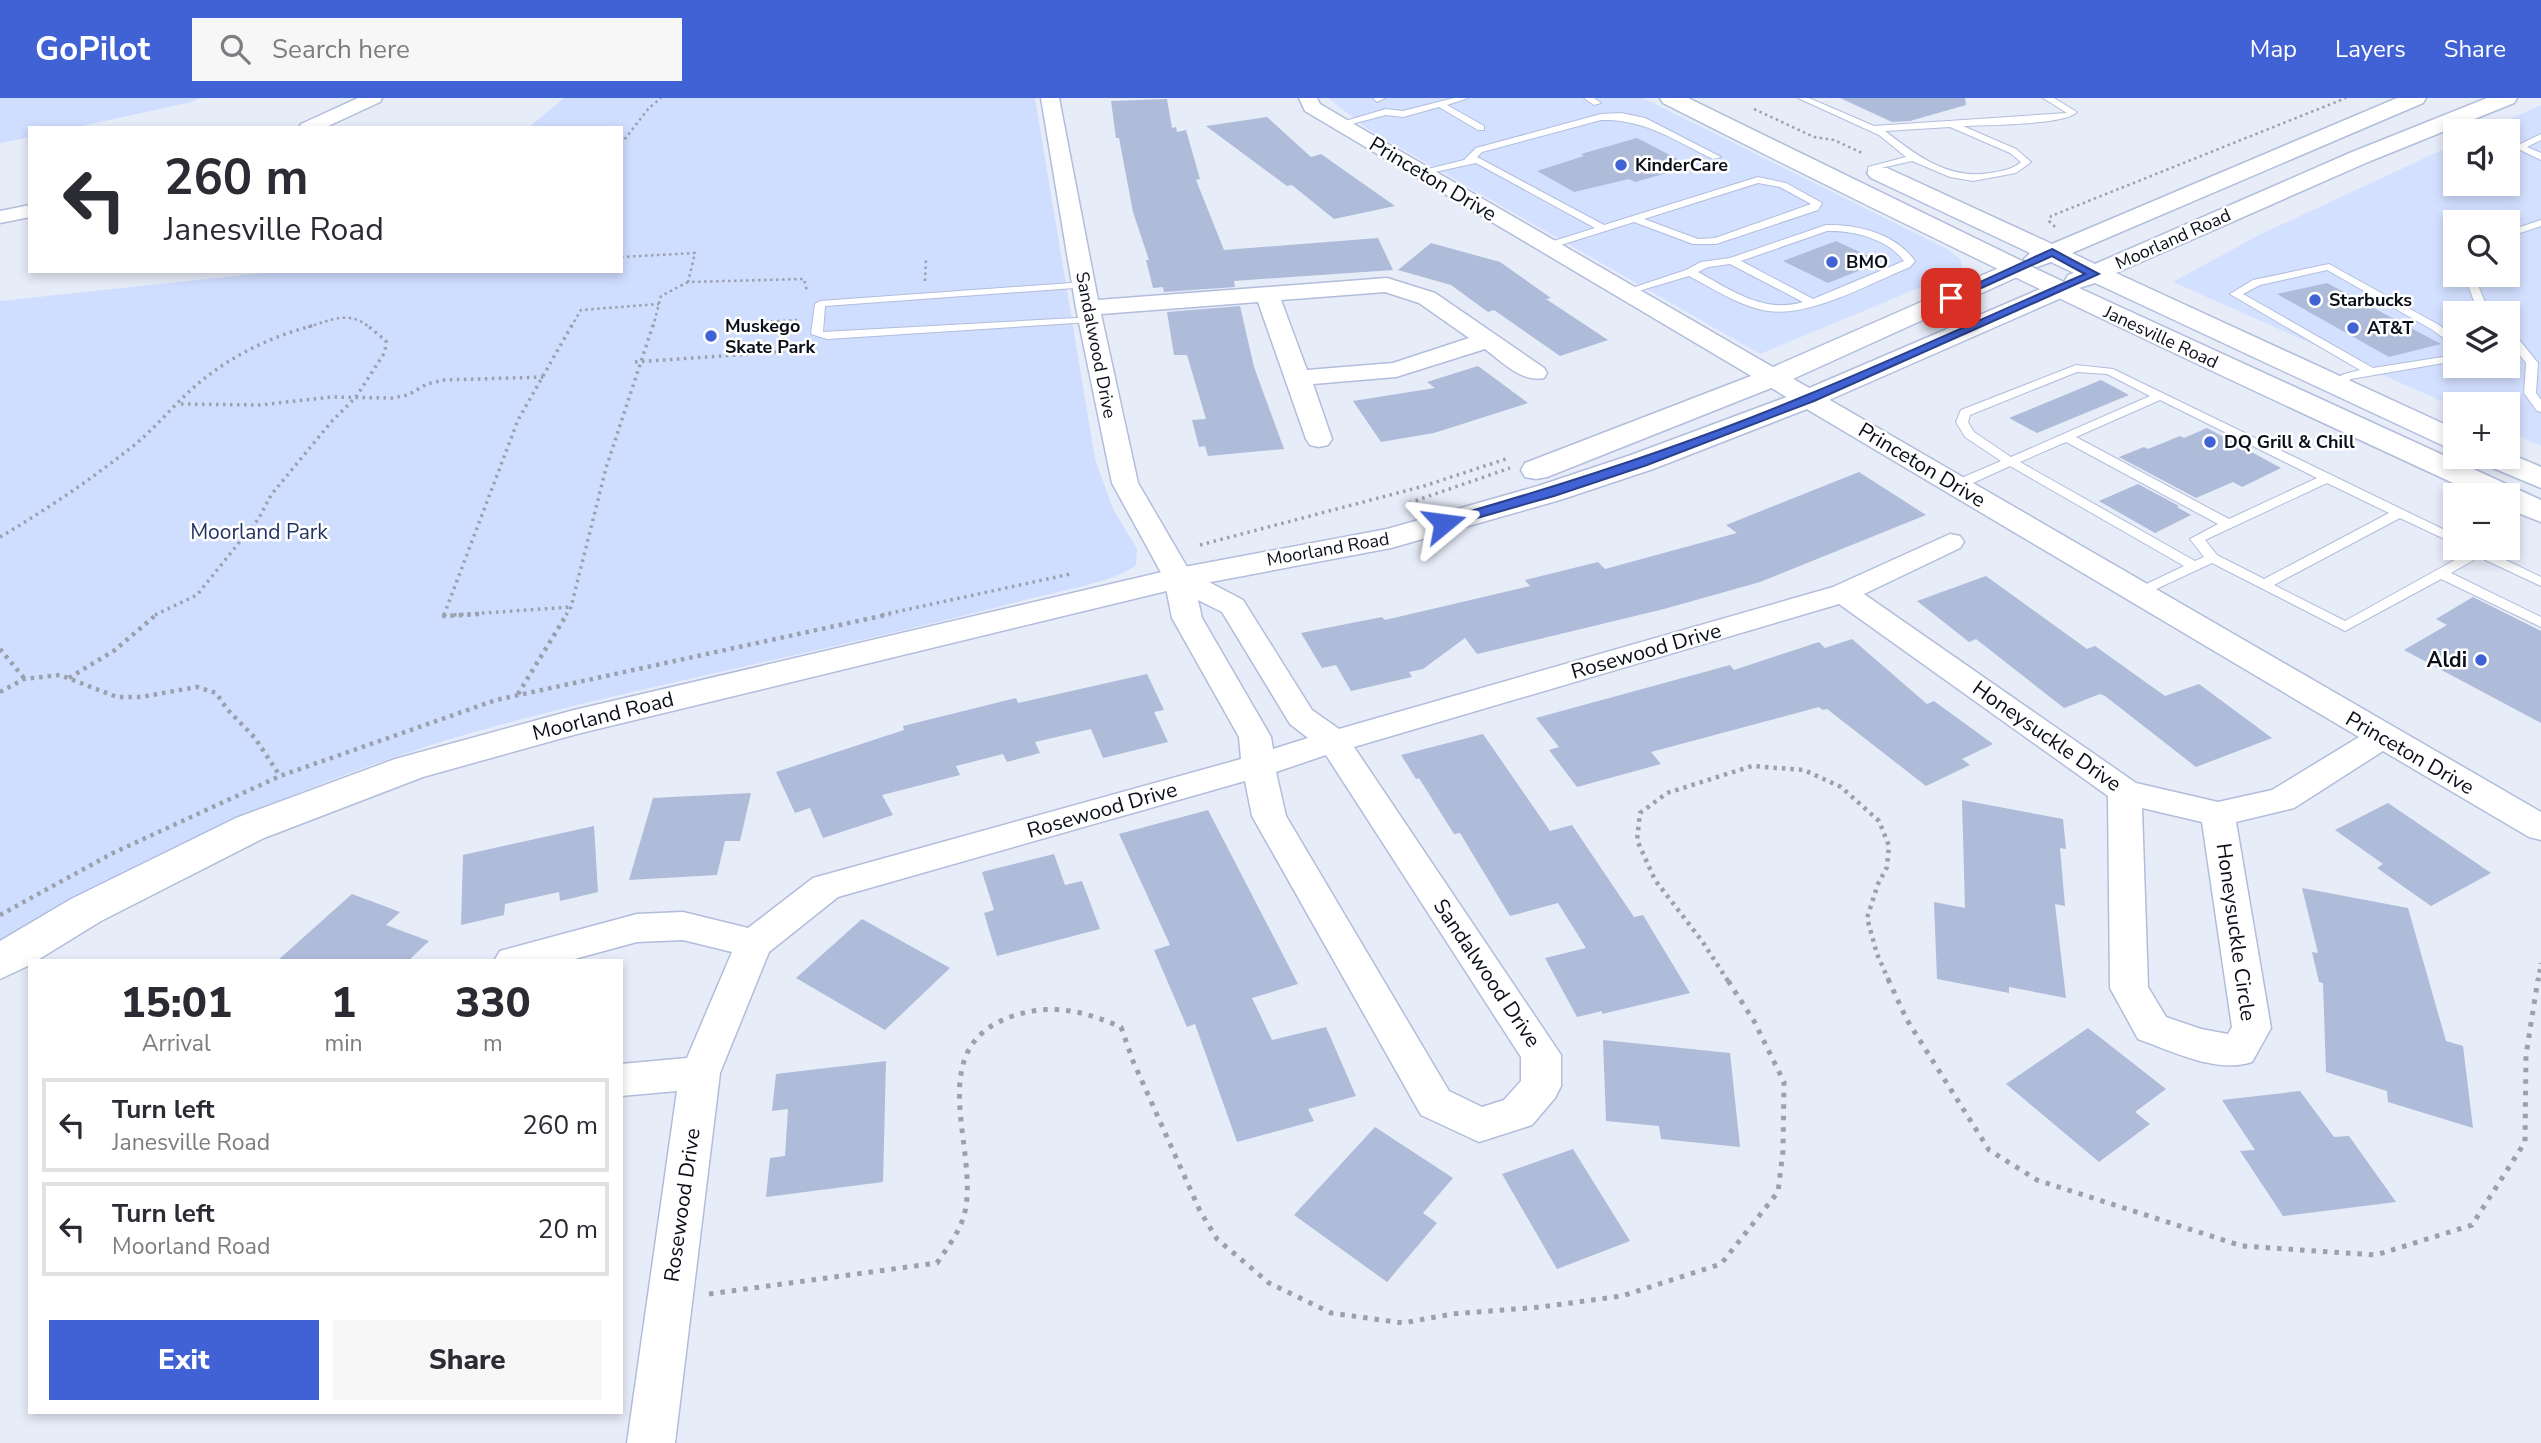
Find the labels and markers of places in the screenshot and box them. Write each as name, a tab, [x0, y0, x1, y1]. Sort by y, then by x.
place label: KinderCare	[1635, 153, 1728, 177]
marker: KinderCare	[1613, 157, 1629, 173]
place label: BMO	[1846, 250, 1888, 274]
marker: BMO	[1824, 254, 1840, 270]
pin	[1921, 268, 1981, 328]
place label: Starbucks	[2329, 288, 2412, 312]
marker: Starbucks	[2307, 292, 2323, 308]
place label: Muskego Skate Park	[725, 314, 815, 359]
place label: AT&T	[2367, 316, 2414, 340]
marker: AT&T	[2345, 320, 2361, 336]
marker: Muskego Skate Park	[703, 328, 719, 344]
place label: DQ Grill & Chill	[2224, 430, 2355, 454]
marker: DQ Grill & Chill	[2202, 434, 2218, 450]
place label: Aldi	[2427, 646, 2467, 674]
marker: Aldi	[2473, 652, 2489, 668]

